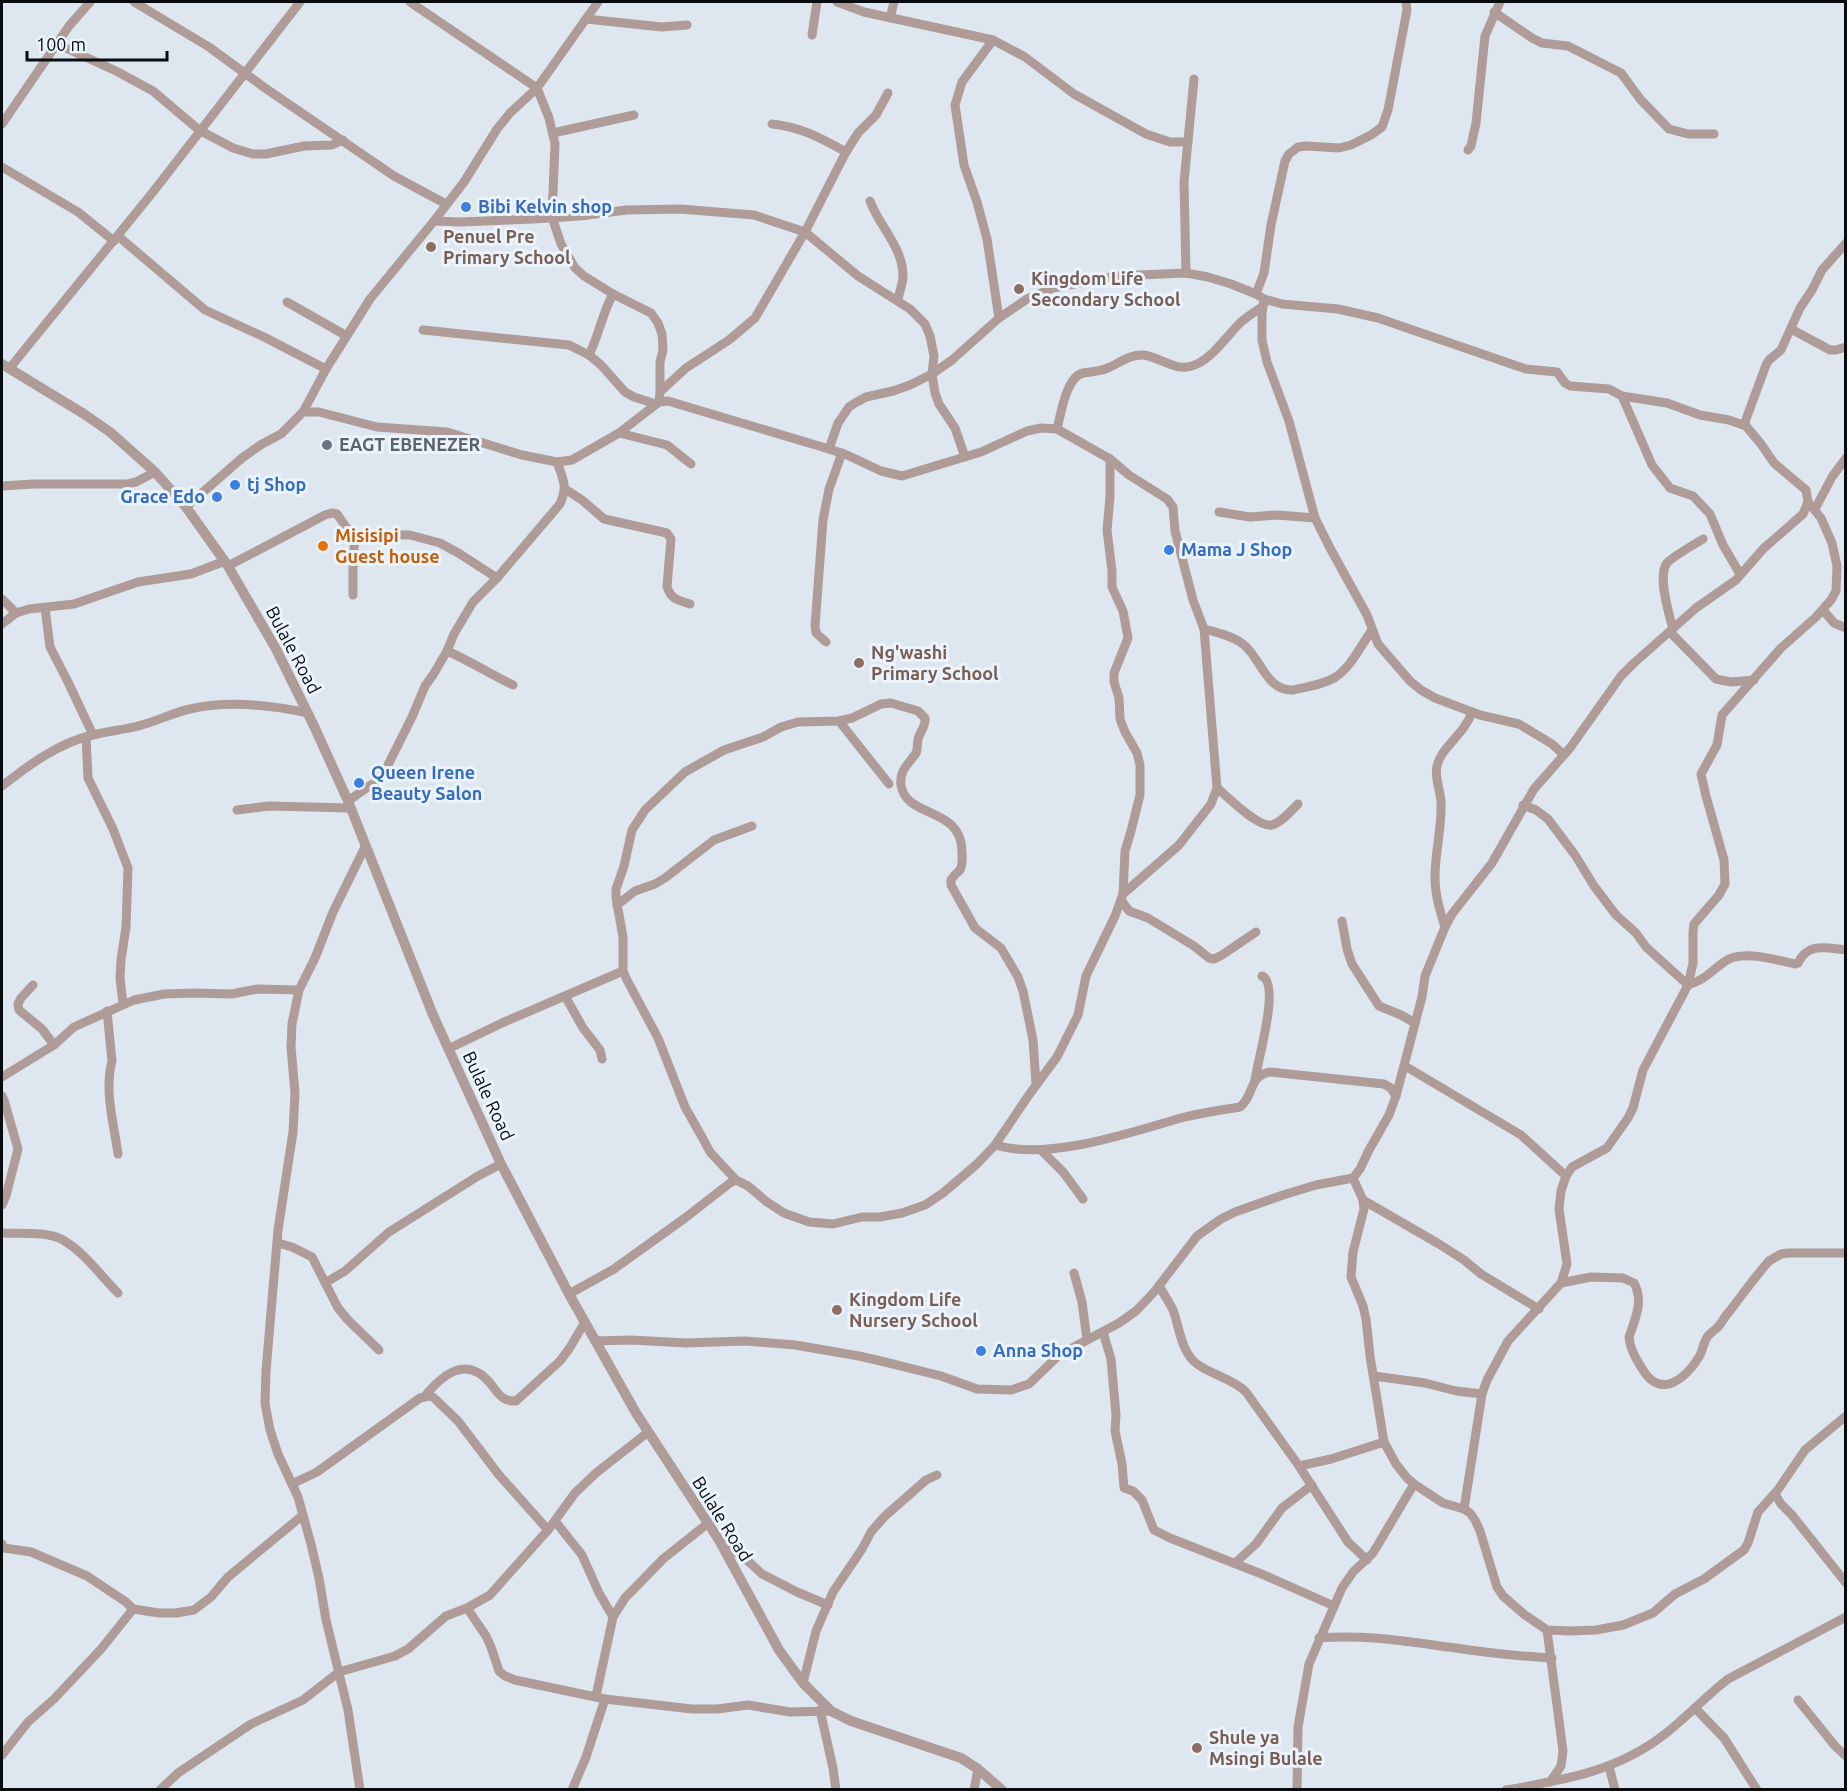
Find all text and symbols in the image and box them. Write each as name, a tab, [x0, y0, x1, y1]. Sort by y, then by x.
scale bar	[27, 24, 166, 62]
text: 100 m	[36, 34, 86, 54]
place label: Bibi Kelvin shop	[478, 196, 612, 216]
marker: Bibi Kelvin shop	[459, 200, 473, 214]
place label: Penuel Pre Primary School	[443, 226, 571, 267]
marker: Penuel Pre Primary School	[424, 240, 438, 254]
place label: Kingdom Life Secondary School	[1031, 268, 1181, 309]
marker: Kingdom Life Secondary School	[1012, 282, 1026, 296]
place label: EAGT EBENEZER	[339, 434, 481, 454]
marker: EAGT EBENEZER	[320, 438, 334, 452]
place label: tj Shop	[247, 474, 306, 494]
marker: tj Shop	[228, 478, 242, 492]
place label: Grace Edo	[120, 486, 205, 506]
marker: Grace Edo	[210, 490, 224, 504]
place label: Misisipi Guest house	[335, 525, 440, 566]
marker: Misisipi Guest house	[316, 539, 330, 553]
place label: Mama J Shop	[1181, 539, 1292, 559]
marker: Mama J Shop	[1162, 543, 1176, 557]
street label: Bulale Road	[263, 602, 325, 697]
place label: Ng'washi Primary School	[871, 642, 999, 683]
marker: Ng'washi Primary School	[852, 656, 866, 670]
place label: Queen Irene Beauty Salon	[371, 762, 482, 803]
marker: Queen Irene Beauty Salon	[352, 776, 366, 790]
street label: Bulale Road	[460, 1048, 518, 1143]
place label: Kingdom Life Nursery School	[849, 1289, 978, 1330]
marker: Kingdom Life Nursery School	[830, 1303, 844, 1317]
place label: Anna Shop	[993, 1340, 1083, 1360]
marker: Anna Shop	[974, 1344, 988, 1358]
street label: Bulale Road	[689, 1472, 757, 1564]
place label: Shule ya Msingi Bulale	[1209, 1727, 1323, 1768]
marker: Shule ya Msingi Bulale	[1190, 1741, 1204, 1755]

